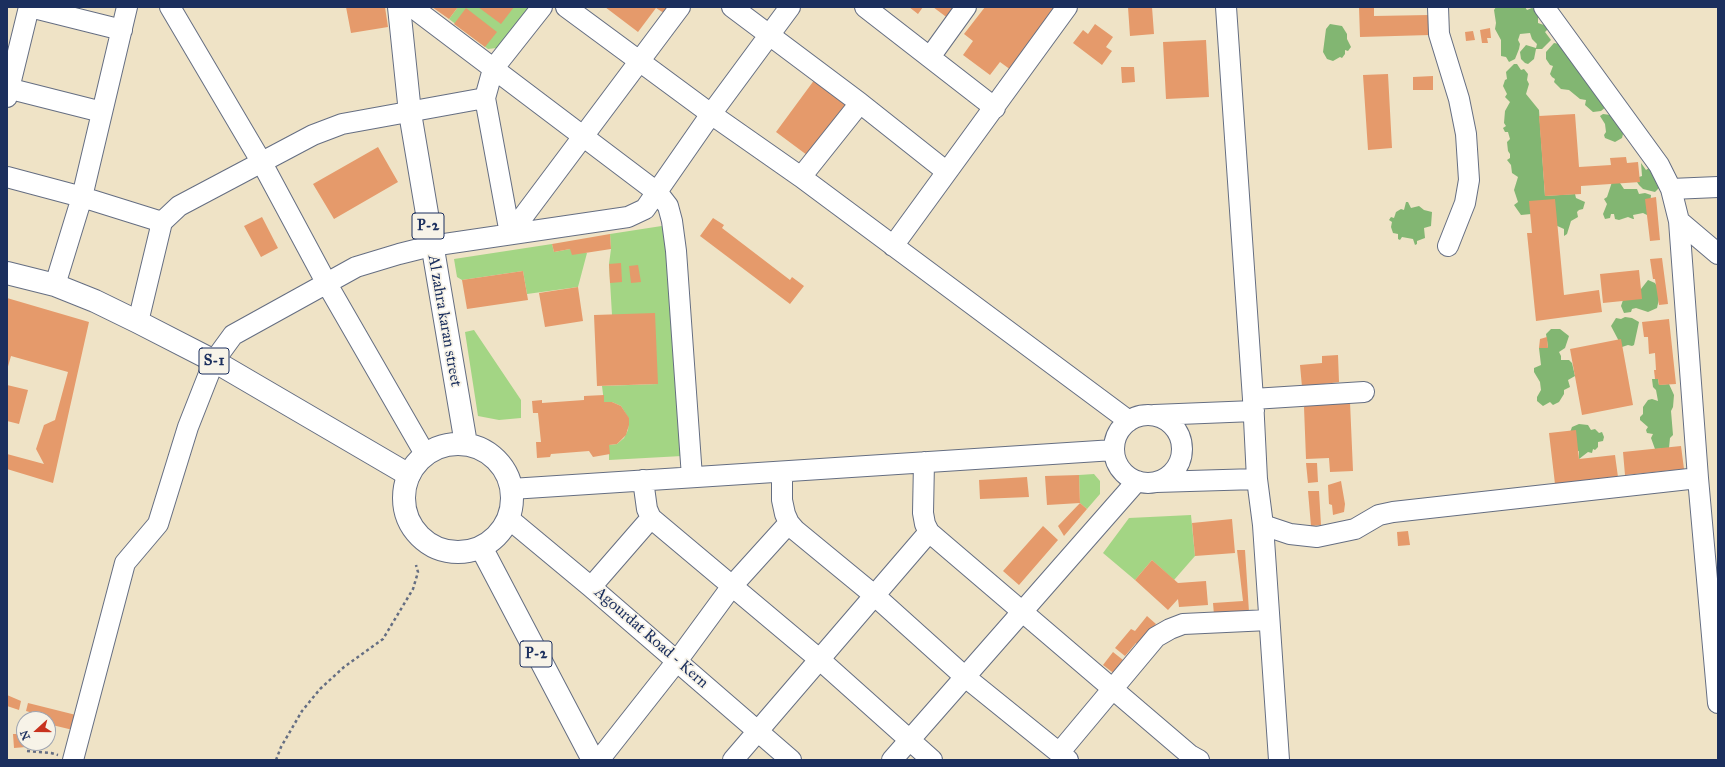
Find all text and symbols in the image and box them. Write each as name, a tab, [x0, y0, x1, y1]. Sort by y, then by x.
road number: P-2	[412, 213, 444, 239]
street label: Al zahra karan street	[423, 254, 465, 388]
road number: S-1	[199, 348, 229, 374]
street label: Agourdat Road - Kern	[590, 583, 712, 693]
road number: P-2	[520, 641, 552, 667]
north arrow	[16, 711, 56, 751]
text: N	[18, 728, 33, 742]

